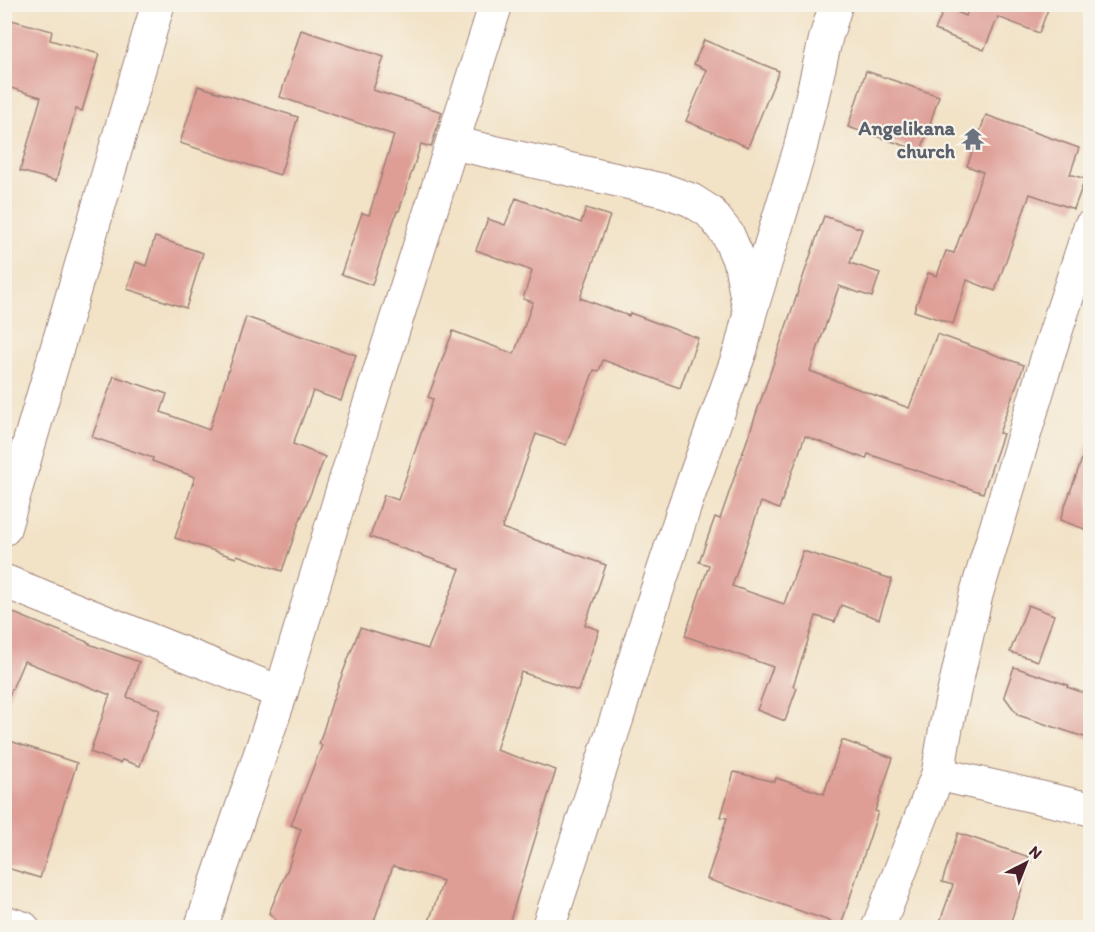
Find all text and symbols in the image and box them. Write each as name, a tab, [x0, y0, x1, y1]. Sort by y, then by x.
place label: Angelikana church	[858, 116, 956, 163]
temple icon: Angelikana church	[960, 126, 986, 152]
north arrow	[996, 833, 1056, 893]
text: N	[1025, 842, 1046, 863]

